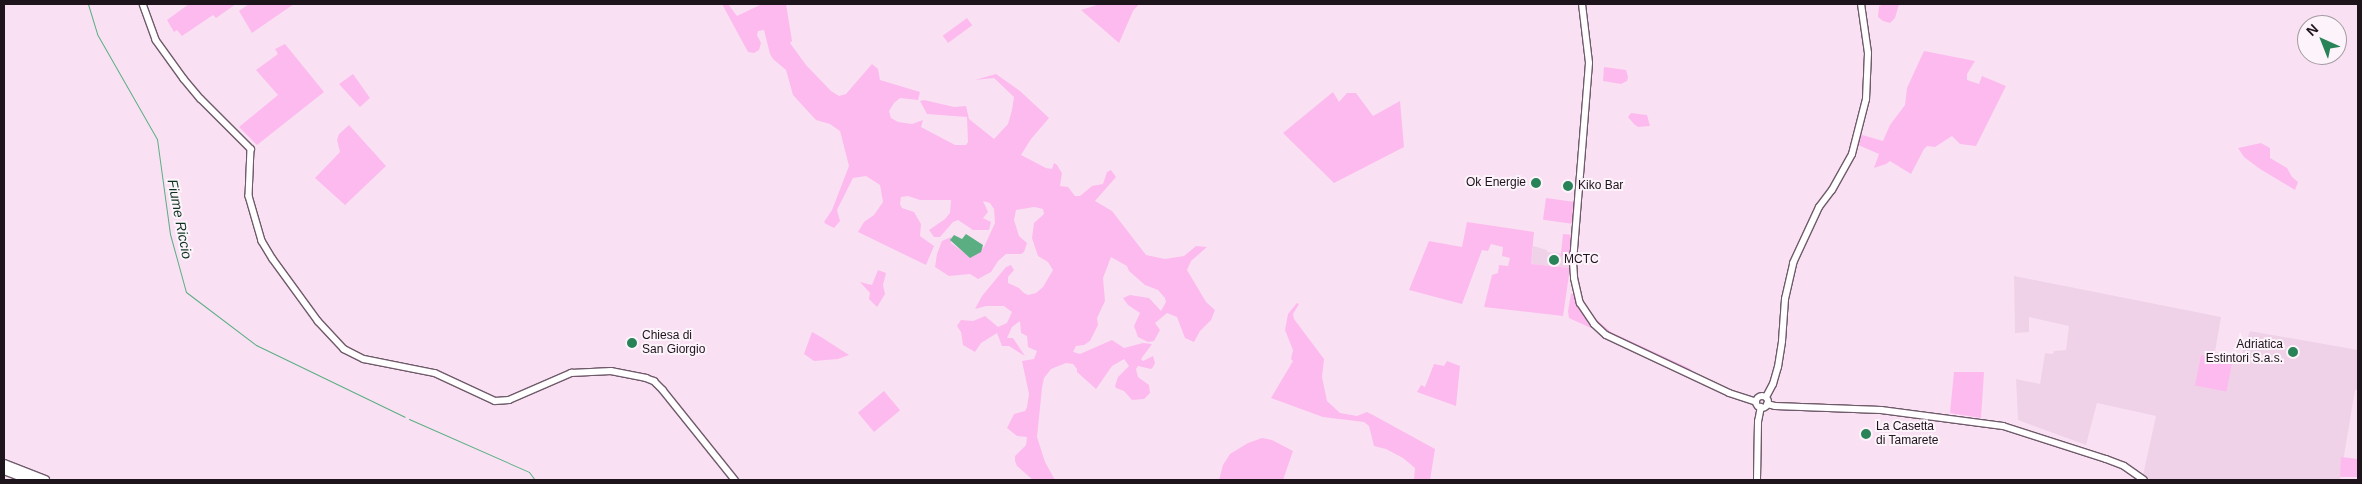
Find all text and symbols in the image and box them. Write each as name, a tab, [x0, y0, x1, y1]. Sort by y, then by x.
north arrow	[2297, 15, 2347, 65]
text: N	[2303, 21, 2321, 39]
place label: Ok Energie	[1466, 176, 1526, 190]
marker: Ok Energie	[1530, 177, 1542, 189]
water label: Fiume Riccio	[164, 178, 196, 260]
place label: Kiko Bar	[1578, 179, 1623, 193]
marker: Kiko Bar	[1562, 180, 1574, 192]
place label: MCTC	[1564, 253, 1599, 267]
marker: MCTC	[1548, 254, 1560, 266]
place label: Chiesa di San Giorgio	[642, 329, 705, 357]
marker: Chiesa di San Giorgio	[626, 337, 638, 349]
place label: Adriatica Estintori S.a.s.	[2206, 338, 2283, 366]
marker: Adriatica Estintori S.a.s.	[2287, 346, 2299, 358]
place label: La Casetta di Tamarete	[1876, 420, 1939, 448]
marker: La Casetta di Tamarete	[1860, 428, 1872, 440]

